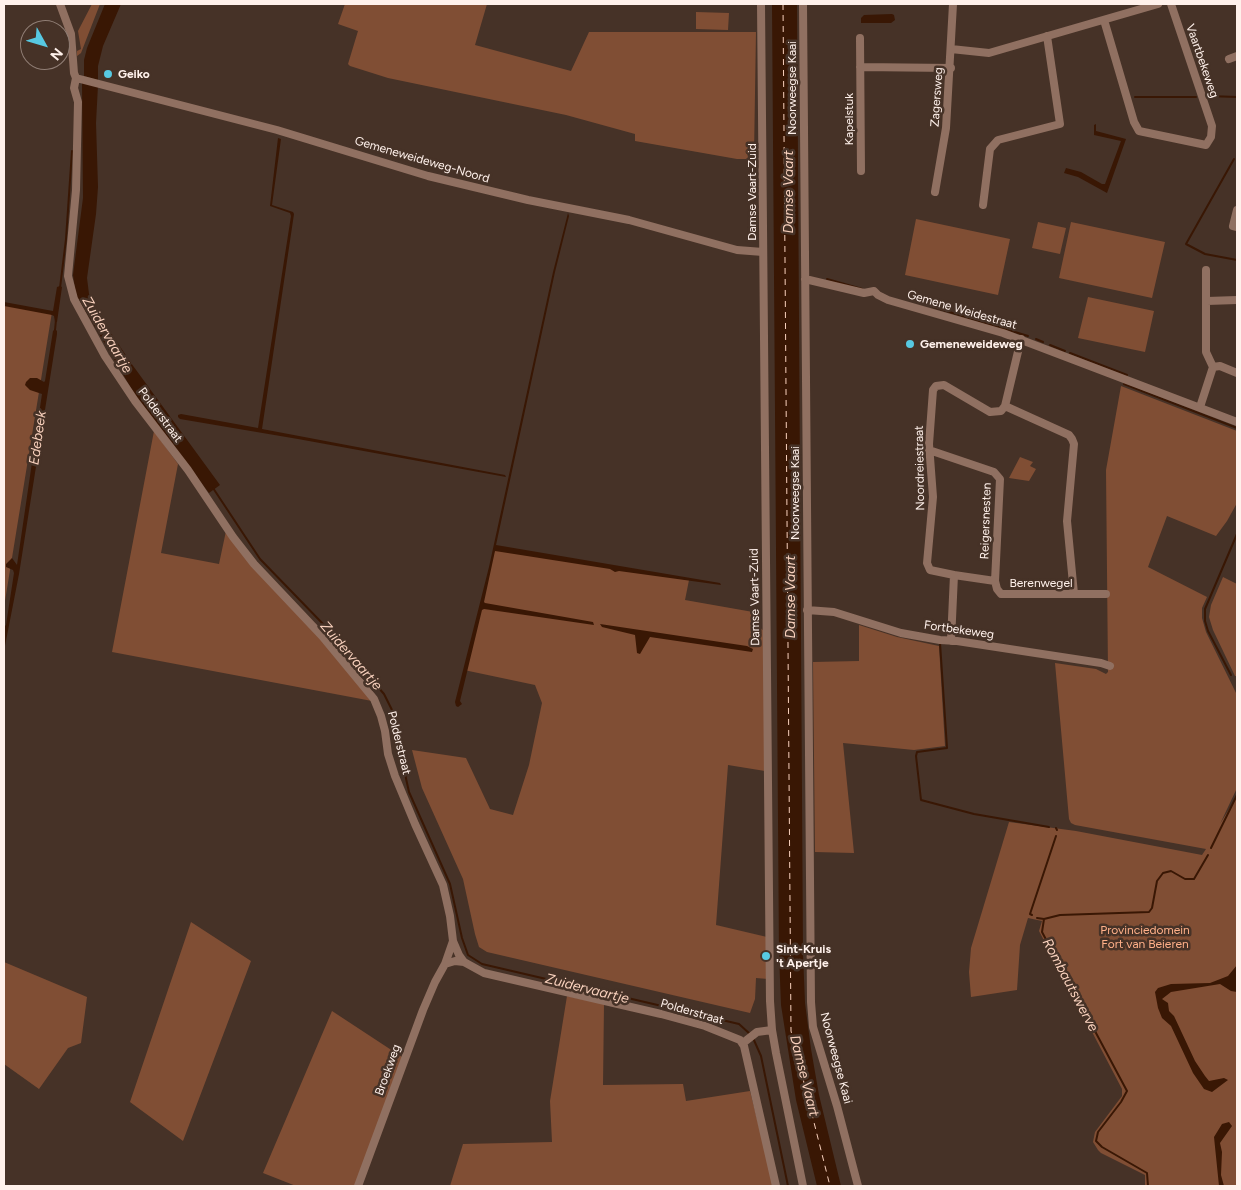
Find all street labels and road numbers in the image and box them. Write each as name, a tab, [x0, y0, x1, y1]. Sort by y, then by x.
street label: Vaartbekeweg	[1183, 22, 1221, 100]
street label: Noorweegse Kaai	[785, 41, 799, 135]
street label: Zagersweg	[928, 67, 946, 127]
street label: Kapelstuk	[842, 93, 856, 145]
street label: Gemeneweideweg-Noord	[353, 134, 491, 186]
street label: Damse Vaart-Zuid	[745, 143, 759, 241]
street label: Gemene Weidestraat	[905, 287, 1019, 333]
street label: Polderstraat	[135, 385, 185, 445]
street label: Noordreiestraat	[912, 425, 928, 511]
street label: Noorweegse Kaai	[788, 446, 802, 540]
street label: Reigersnesten	[977, 482, 995, 560]
street label: Damse Vaart-Zuid	[747, 548, 763, 646]
street label: Berenwegel	[1009, 576, 1073, 590]
street label: Fortbekeweg	[923, 618, 995, 642]
street label: Polderstraat	[384, 710, 414, 776]
street label: Polderstraat	[659, 996, 725, 1028]
street label: Noorweegse Kaai	[817, 1011, 855, 1105]
street label: Broekweg	[372, 1042, 404, 1098]

